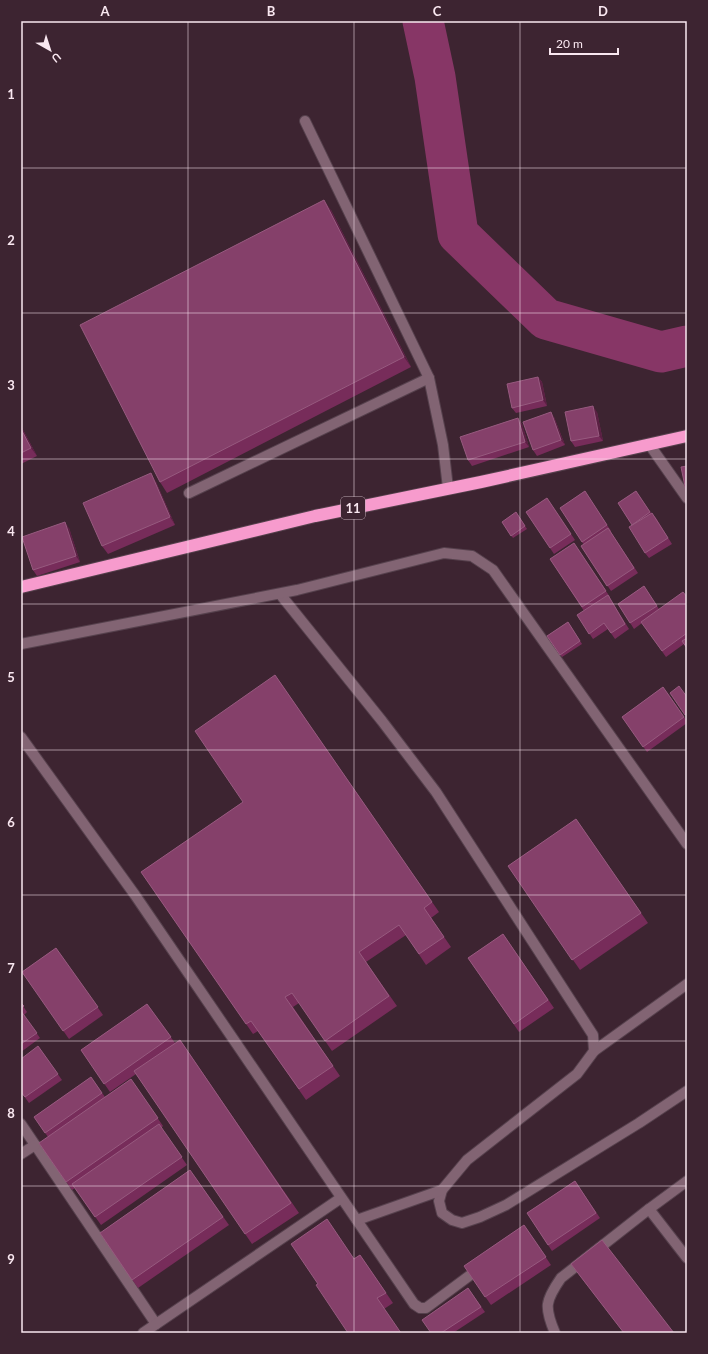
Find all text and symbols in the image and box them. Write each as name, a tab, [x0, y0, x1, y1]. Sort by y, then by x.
text: A	[99, 3, 110, 19]
text: B	[267, 3, 276, 19]
text: C	[433, 3, 442, 19]
text: D	[598, 3, 608, 19]
north arrow	[30, 30, 70, 70]
scale bar	[550, 30, 618, 56]
text: 20 m	[556, 36, 583, 51]
text: U	[49, 51, 64, 66]
text: 1	[7, 86, 15, 102]
text: 2	[7, 232, 15, 248]
text: 3	[7, 377, 15, 393]
road number: 11	[341, 497, 365, 519]
text: 4	[7, 523, 15, 539]
text: 5	[7, 669, 15, 685]
text: 6	[7, 814, 15, 830]
text: 7	[7, 960, 15, 976]
text: 8	[7, 1105, 15, 1121]
text: 9	[7, 1251, 15, 1267]

